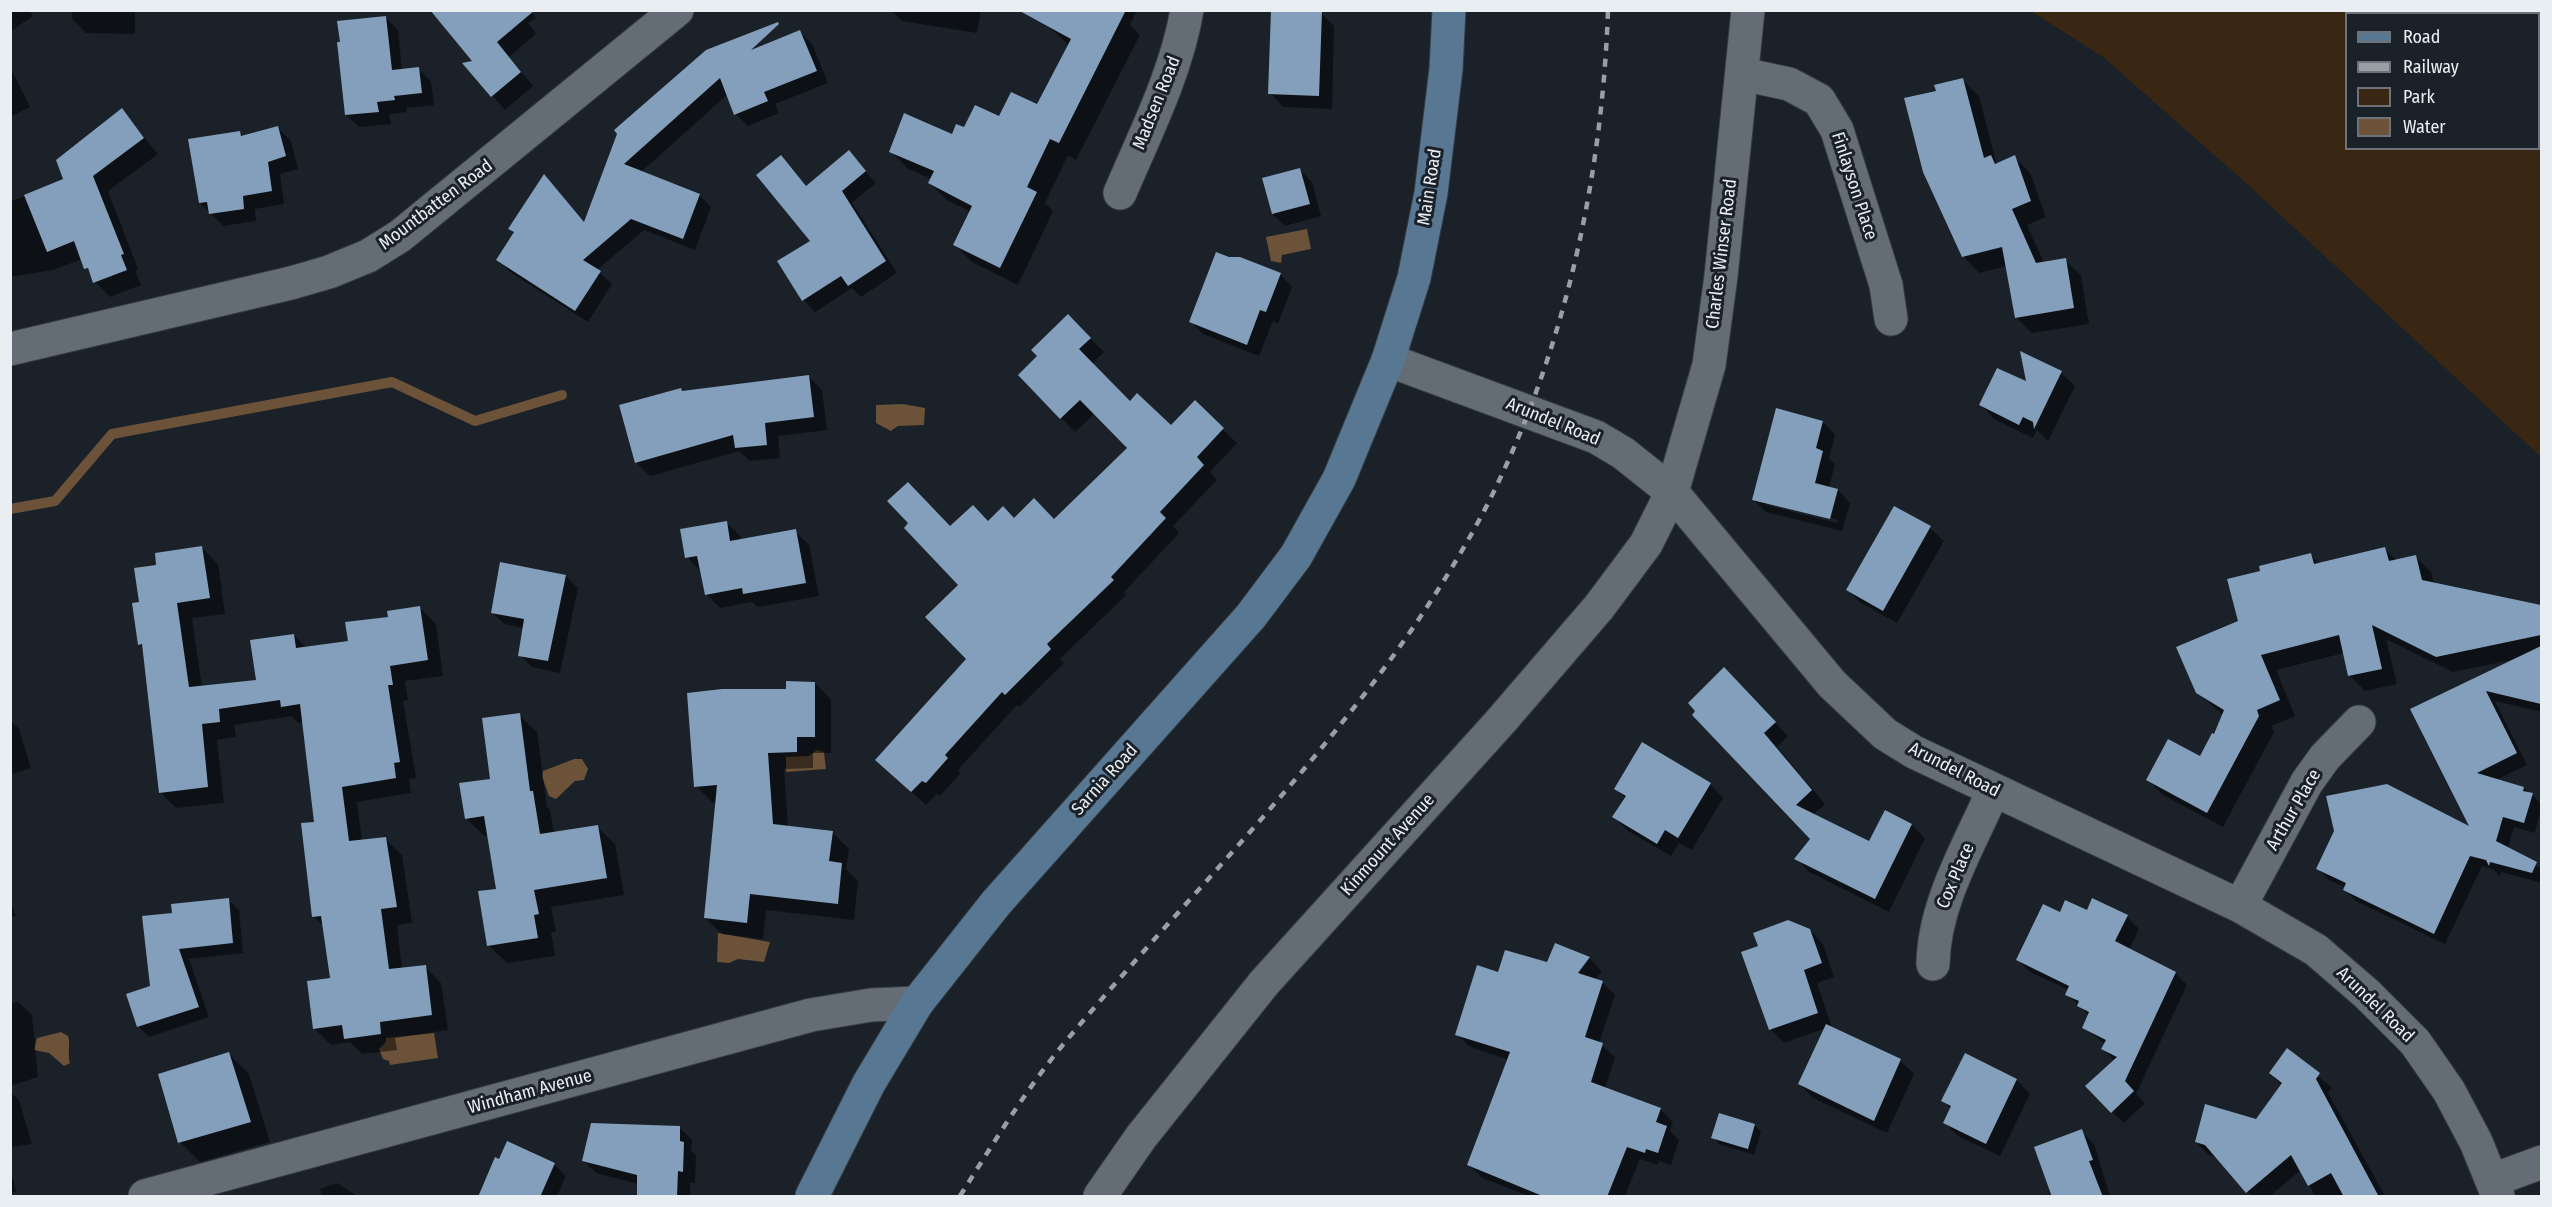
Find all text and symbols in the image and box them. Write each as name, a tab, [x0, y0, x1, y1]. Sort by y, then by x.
legend	[2345, 12, 2540, 150]
text: Road	[2403, 26, 2440, 48]
street label: Madsen Road	[1128, 53, 1186, 153]
text: Railway	[2403, 56, 2459, 78]
text: Park	[2403, 86, 2435, 108]
text: Water	[2403, 116, 2446, 138]
street label: Finlayson Place	[1826, 129, 1882, 243]
street label: Main Road	[1413, 147, 1447, 227]
street label: Mountbatten Road	[375, 155, 497, 255]
street label: Charles Winser Road	[1702, 178, 1742, 330]
street label: Arundel Road	[1503, 393, 1603, 451]
street label: Arundel Road	[1905, 738, 2003, 802]
street label: Sarnia Road	[1067, 740, 1143, 820]
street label: Arthur Place	[2262, 766, 2326, 854]
street label: Kinmount Avenue	[1336, 789, 1440, 901]
street label: Cox Place	[1933, 840, 1979, 912]
street label: Arundel Road	[2332, 963, 2418, 1047]
street label: Windham Avenue	[466, 1065, 594, 1119]

